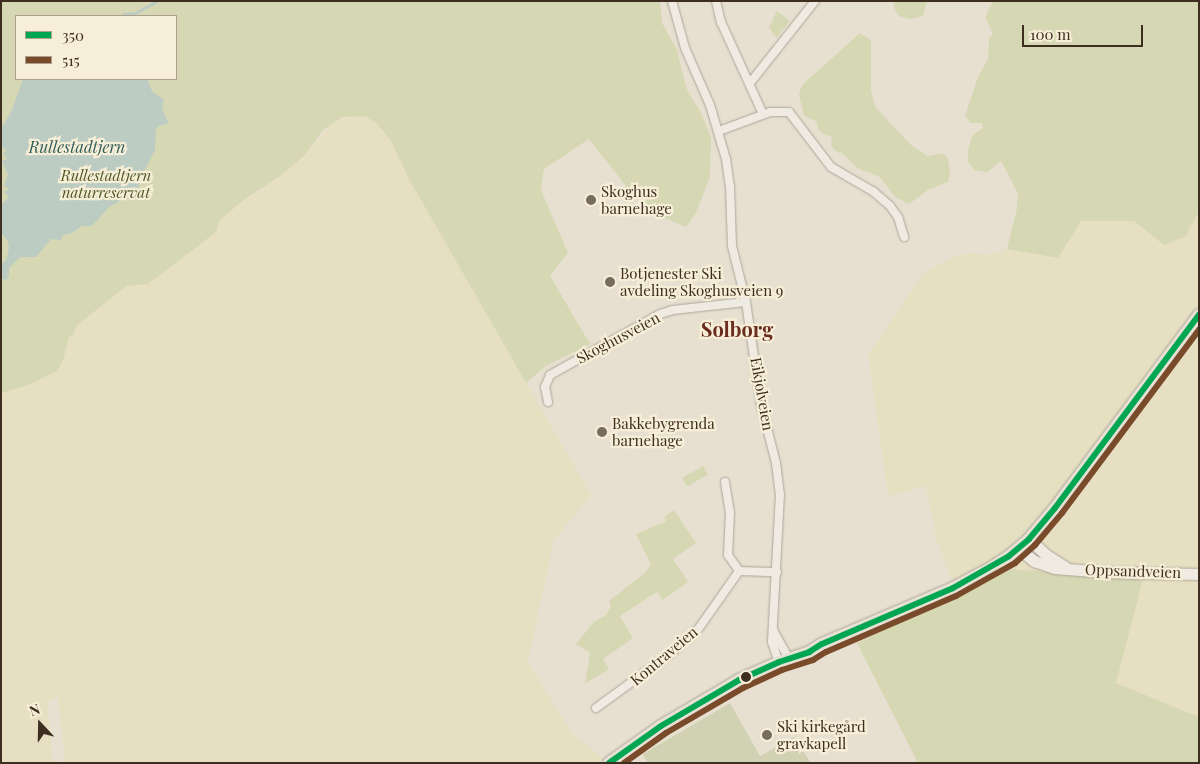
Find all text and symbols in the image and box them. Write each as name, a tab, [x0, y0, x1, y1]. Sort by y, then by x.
legend	[15, 15, 178, 80]
scale bar	[1025, 15, 1146, 47]
text: 100 m	[1030, 24, 1071, 44]
text: 350	[62, 25, 84, 45]
text: 515	[62, 50, 80, 70]
water label: Rullestadtjern	[29, 137, 125, 157]
park label: Rullestadtjern naturreservat	[61, 166, 151, 201]
place label: Skoghus barnehage	[601, 182, 672, 217]
marker: Skoghus barnehage	[585, 194, 597, 206]
place label: Botjenester Ski avdeling Skoghusveien 9	[620, 264, 783, 299]
marker: Botjenester Ski avdeling Skoghusveien 9	[604, 276, 616, 288]
street label: Skoghusveien	[573, 308, 663, 368]
district label: Solborg	[701, 316, 773, 340]
street label: Eikjolveien	[747, 356, 777, 432]
place label: Bakkebygrenda barnehage	[612, 414, 715, 449]
marker: Bakkebygrenda barnehage	[596, 426, 608, 438]
street label: Oppsandveien	[1085, 560, 1181, 582]
street label: Kontraveien	[627, 623, 701, 689]
unlabelled marker	[741, 672, 751, 682]
north arrow	[15, 699, 65, 749]
text: N	[26, 699, 43, 720]
place label: Ski kirkegård gravkapell	[777, 717, 866, 752]
marker: Ski kirkegård gravkapell	[761, 729, 773, 741]

